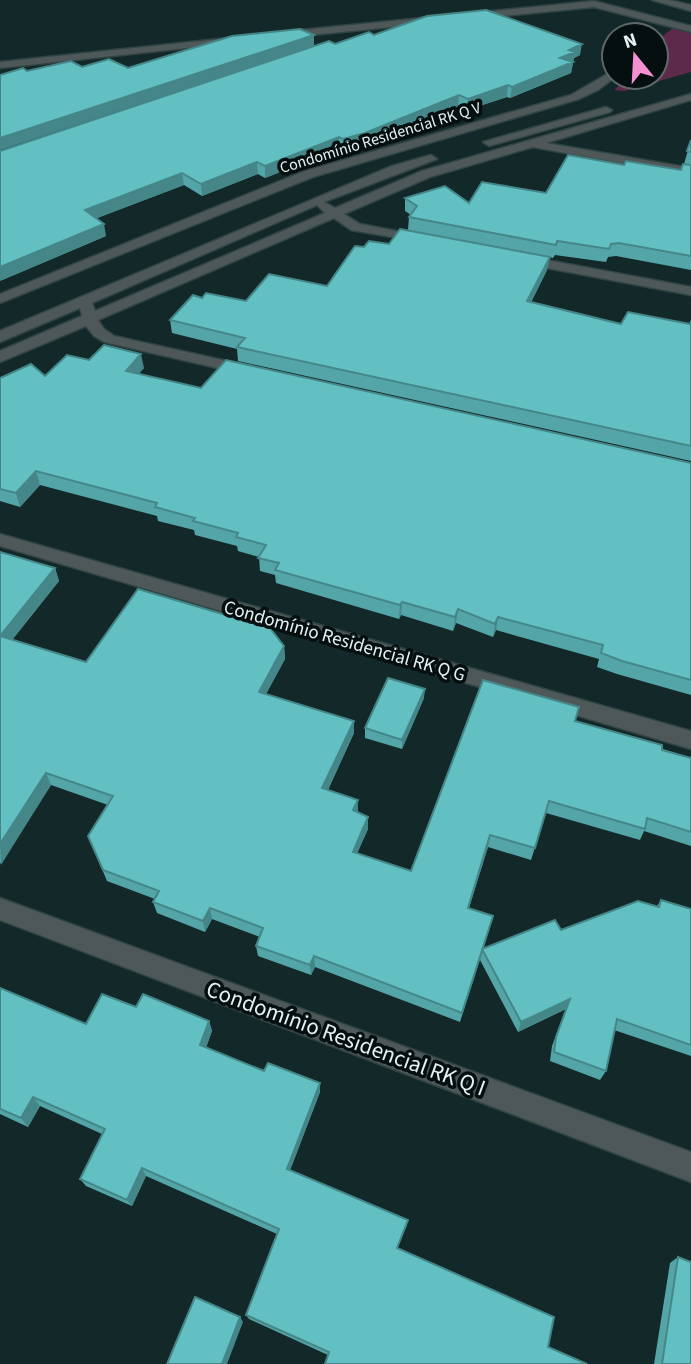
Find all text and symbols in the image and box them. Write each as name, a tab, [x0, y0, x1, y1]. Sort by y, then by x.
north arrow	[600, 21, 670, 91]
text: N	[620, 26, 640, 56]
street label: Condomínio Residencial RK Q V	[277, 97, 484, 179]
street label: Condomínio Residencial RK Q G	[221, 594, 469, 689]
street label: Condomínio Residencial RK Q I	[202, 973, 490, 1104]

